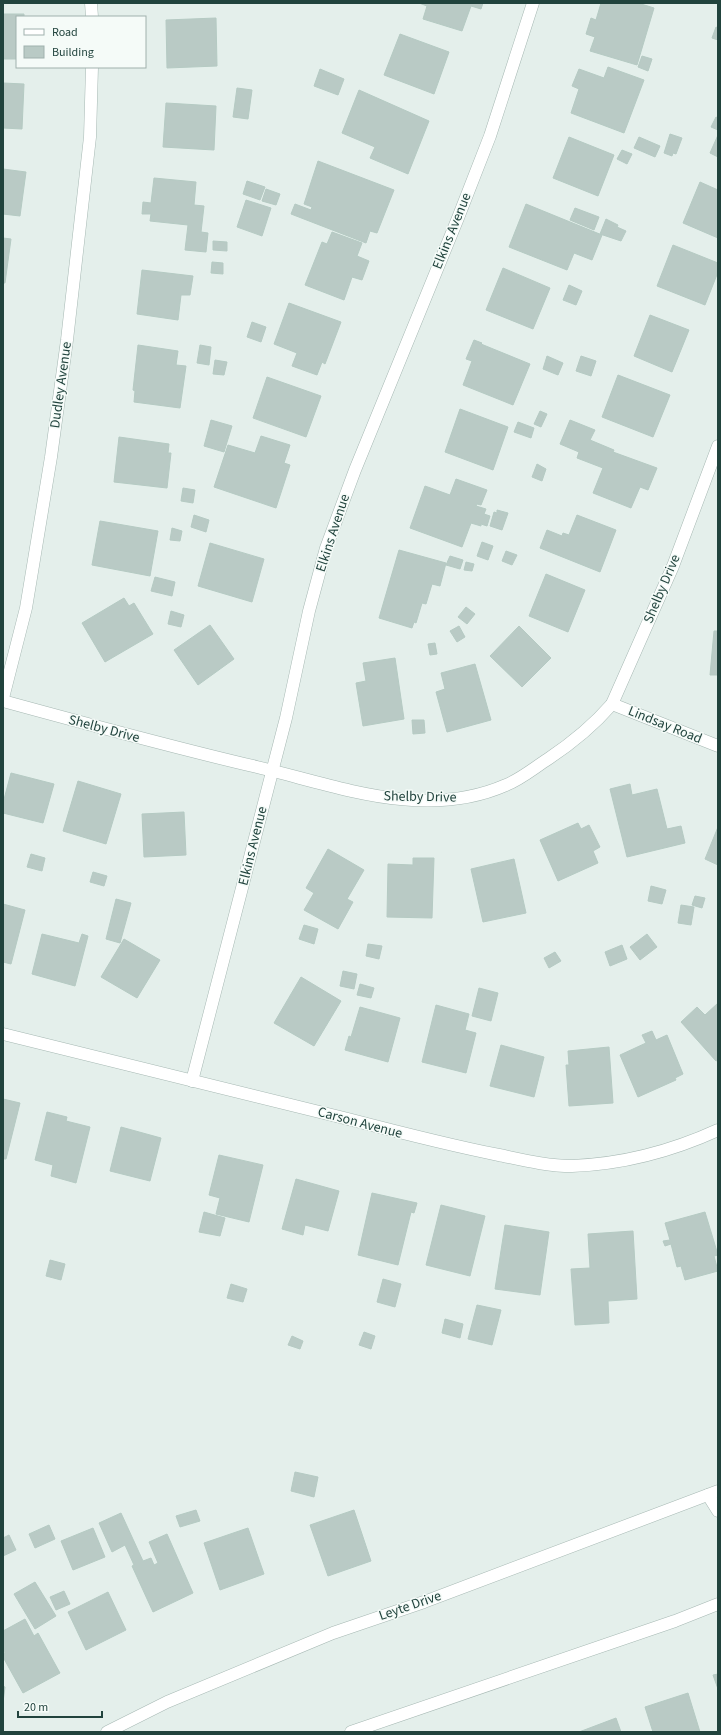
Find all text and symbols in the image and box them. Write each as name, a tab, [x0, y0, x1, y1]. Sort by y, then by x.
legend	[16, 16, 146, 68]
text: Road	[52, 24, 78, 41]
text: Building	[52, 44, 94, 61]
street label: Elkins Avenue	[428, 190, 476, 272]
street label: Dudley Avenue	[45, 340, 77, 430]
street label: Elkins Avenue	[311, 491, 355, 575]
street label: Shelby Drive	[639, 551, 685, 626]
street label: Lindsay Road	[625, 701, 705, 749]
street label: Shelby Drive	[66, 710, 142, 748]
street label: Shelby Drive	[383, 786, 457, 808]
street label: Elkins Avenue	[234, 804, 272, 888]
street label: Carson Avenue	[315, 1102, 405, 1144]
street label: Leyte Drive	[376, 1586, 444, 1626]
scale bar	[18, 1693, 102, 1719]
text: 20 m	[24, 1699, 48, 1716]

